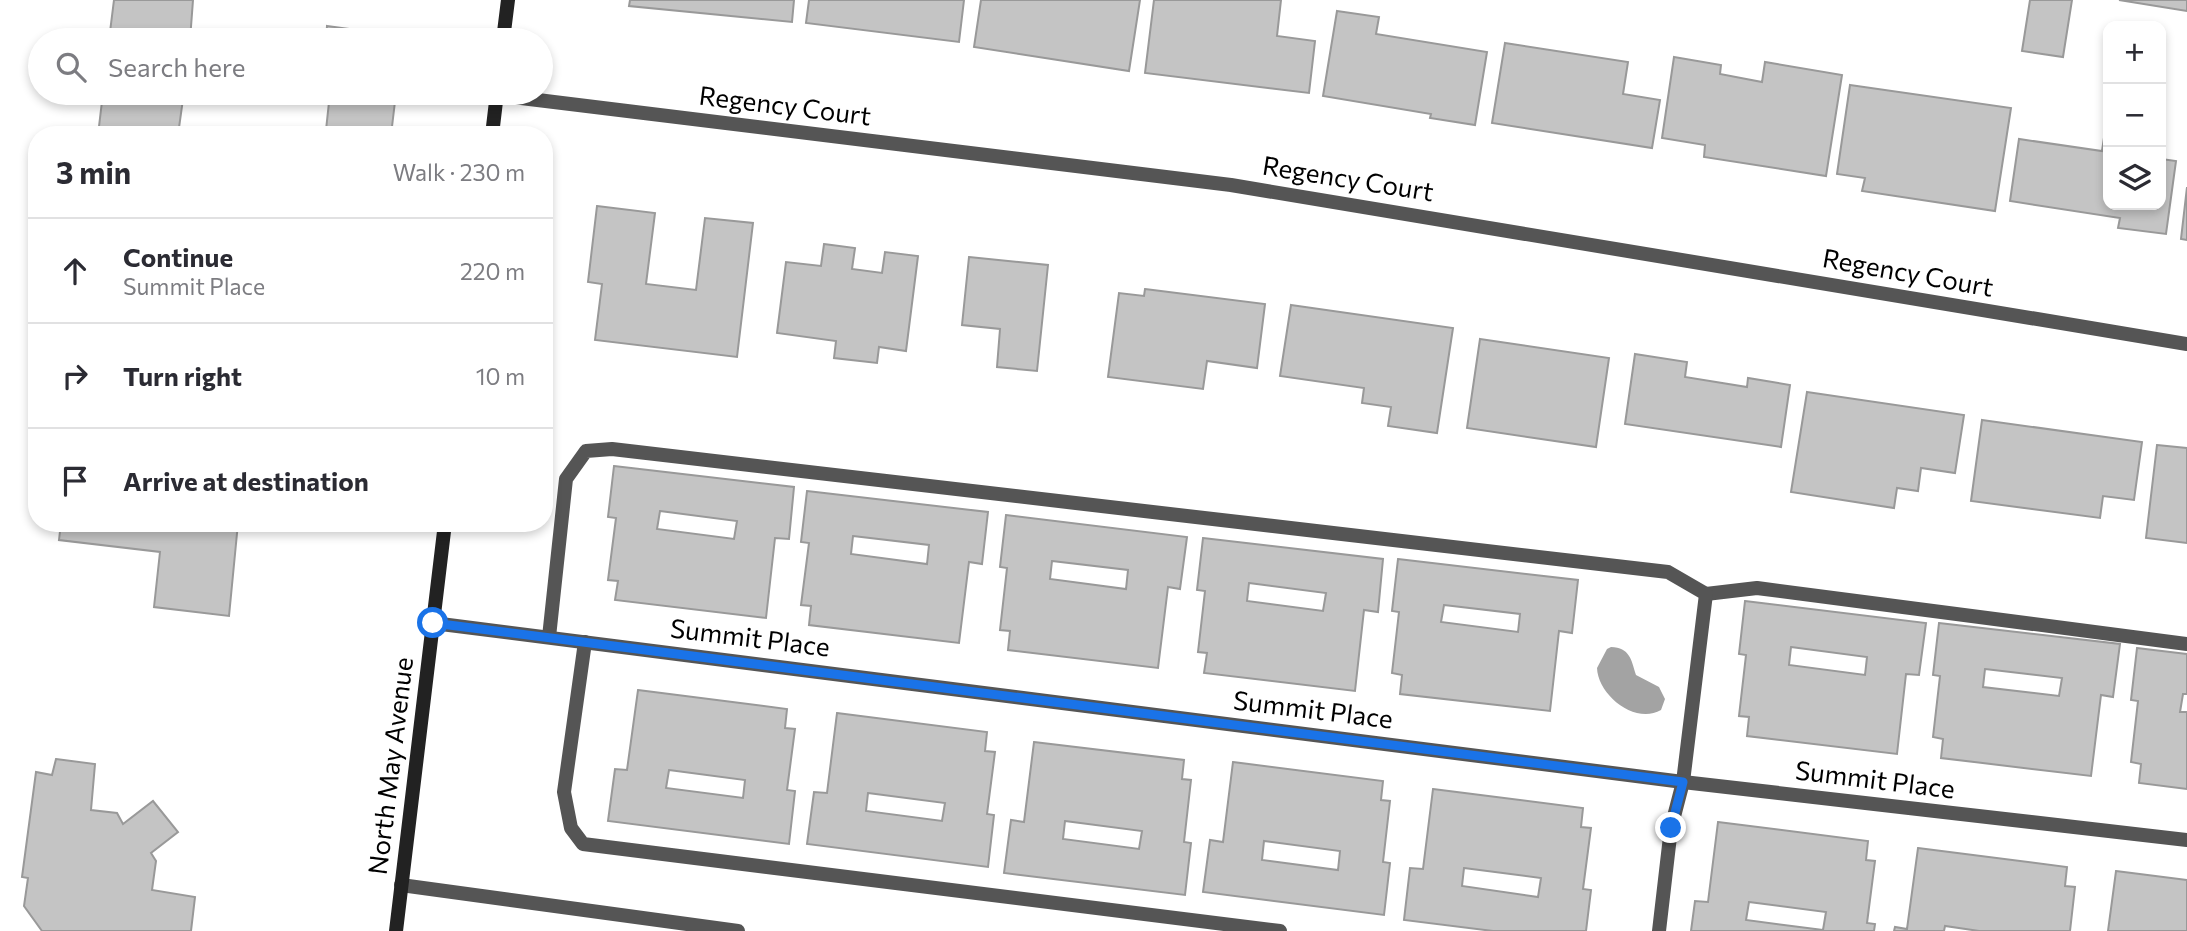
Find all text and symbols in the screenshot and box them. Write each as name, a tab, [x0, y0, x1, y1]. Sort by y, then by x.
map controls	[2103, 21, 2166, 210]
button: +	[2103, 21, 2166, 84]
search box	[28, 28, 553, 105]
icon: search	[52, 48, 90, 86]
text: Search here	[108, 51, 246, 82]
street label: Regency Court	[697, 79, 873, 130]
button: −	[2103, 84, 2166, 147]
button: layers	[2103, 147, 2166, 210]
street label: Regency Court	[1260, 149, 1436, 206]
text: 3 min	[56, 153, 131, 190]
text: Walk · 230 m	[393, 158, 525, 186]
text: Continue	[123, 241, 233, 272]
street label: Regency Court	[1820, 241, 1996, 302]
icon: ahead	[56, 252, 94, 290]
text: 220 m	[460, 257, 525, 285]
text: Summit Place	[123, 272, 265, 300]
icon: right	[56, 357, 94, 395]
text: Turn right	[123, 360, 242, 391]
text: 10 m	[476, 362, 525, 390]
icon: arrive	[56, 462, 94, 500]
text: Arrive at destination	[123, 465, 369, 496]
route start	[417, 607, 448, 638]
street label: Summit Place	[669, 611, 832, 662]
street label: North May Avenue	[361, 655, 418, 876]
street label: Summit Place	[1232, 683, 1395, 734]
street label: Summit Place	[1794, 753, 1957, 804]
route end	[1655, 812, 1686, 843]

